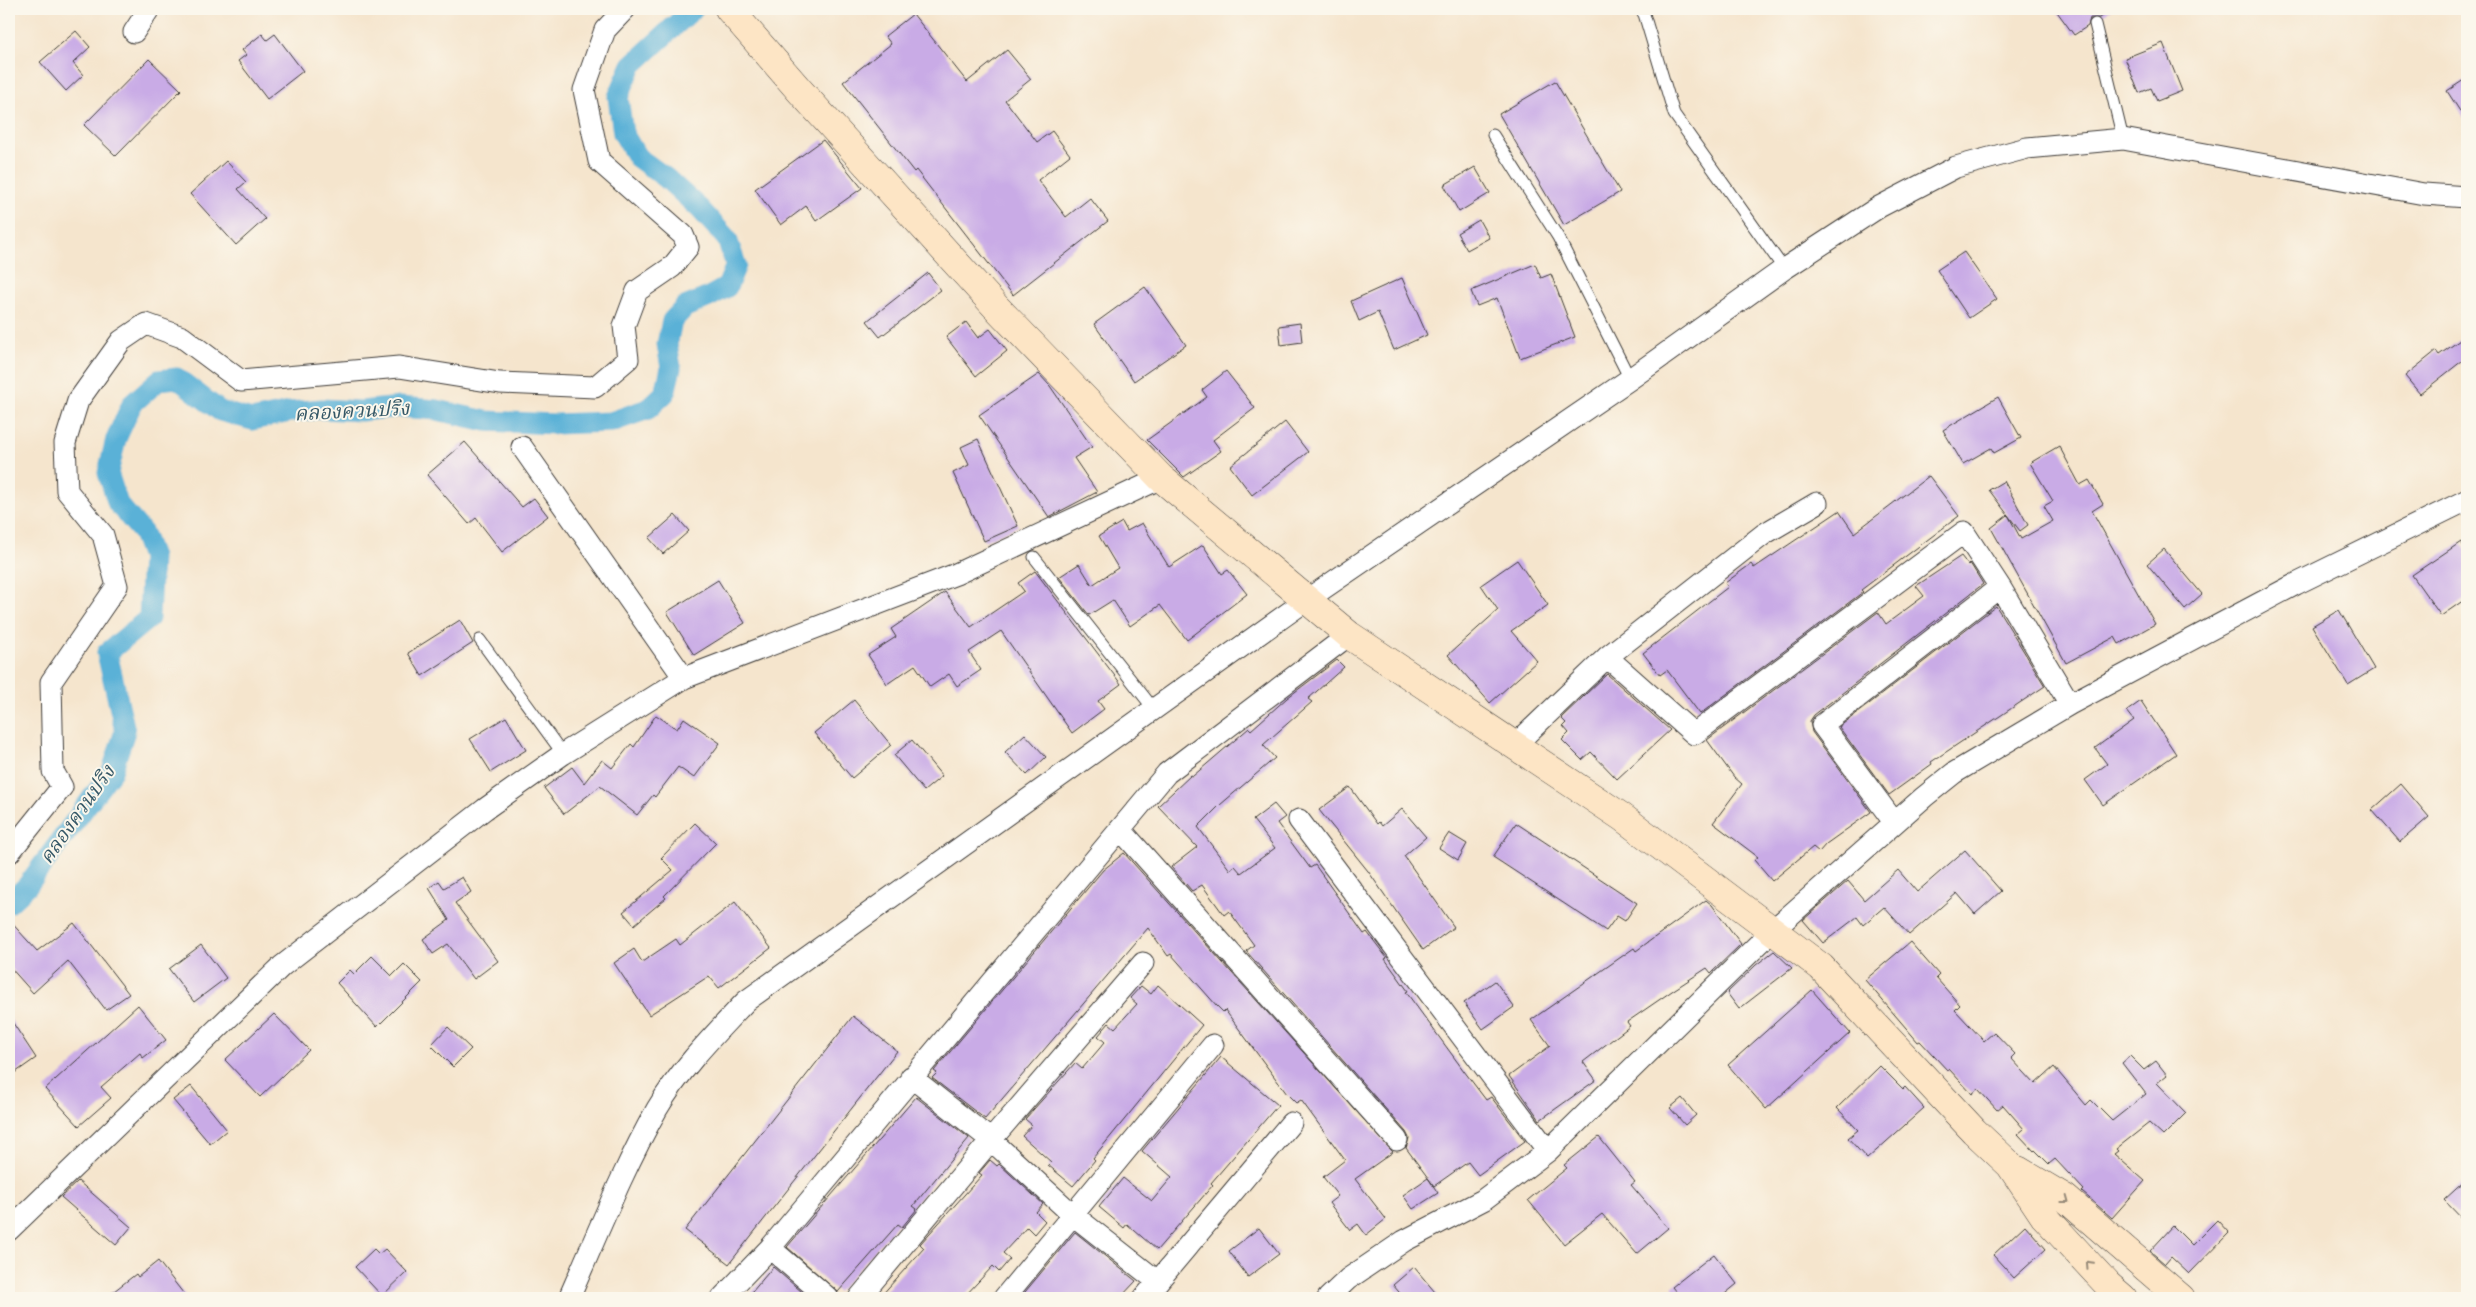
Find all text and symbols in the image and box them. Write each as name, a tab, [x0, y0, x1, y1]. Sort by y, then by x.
water label: คลองควนปริง	[294, 396, 411, 427]
water label: คลองควนปริง	[35, 760, 122, 869]
one-way arrow	[2060, 1194, 2070, 1203]
one-way arrow	[2085, 1261, 2094, 1270]

